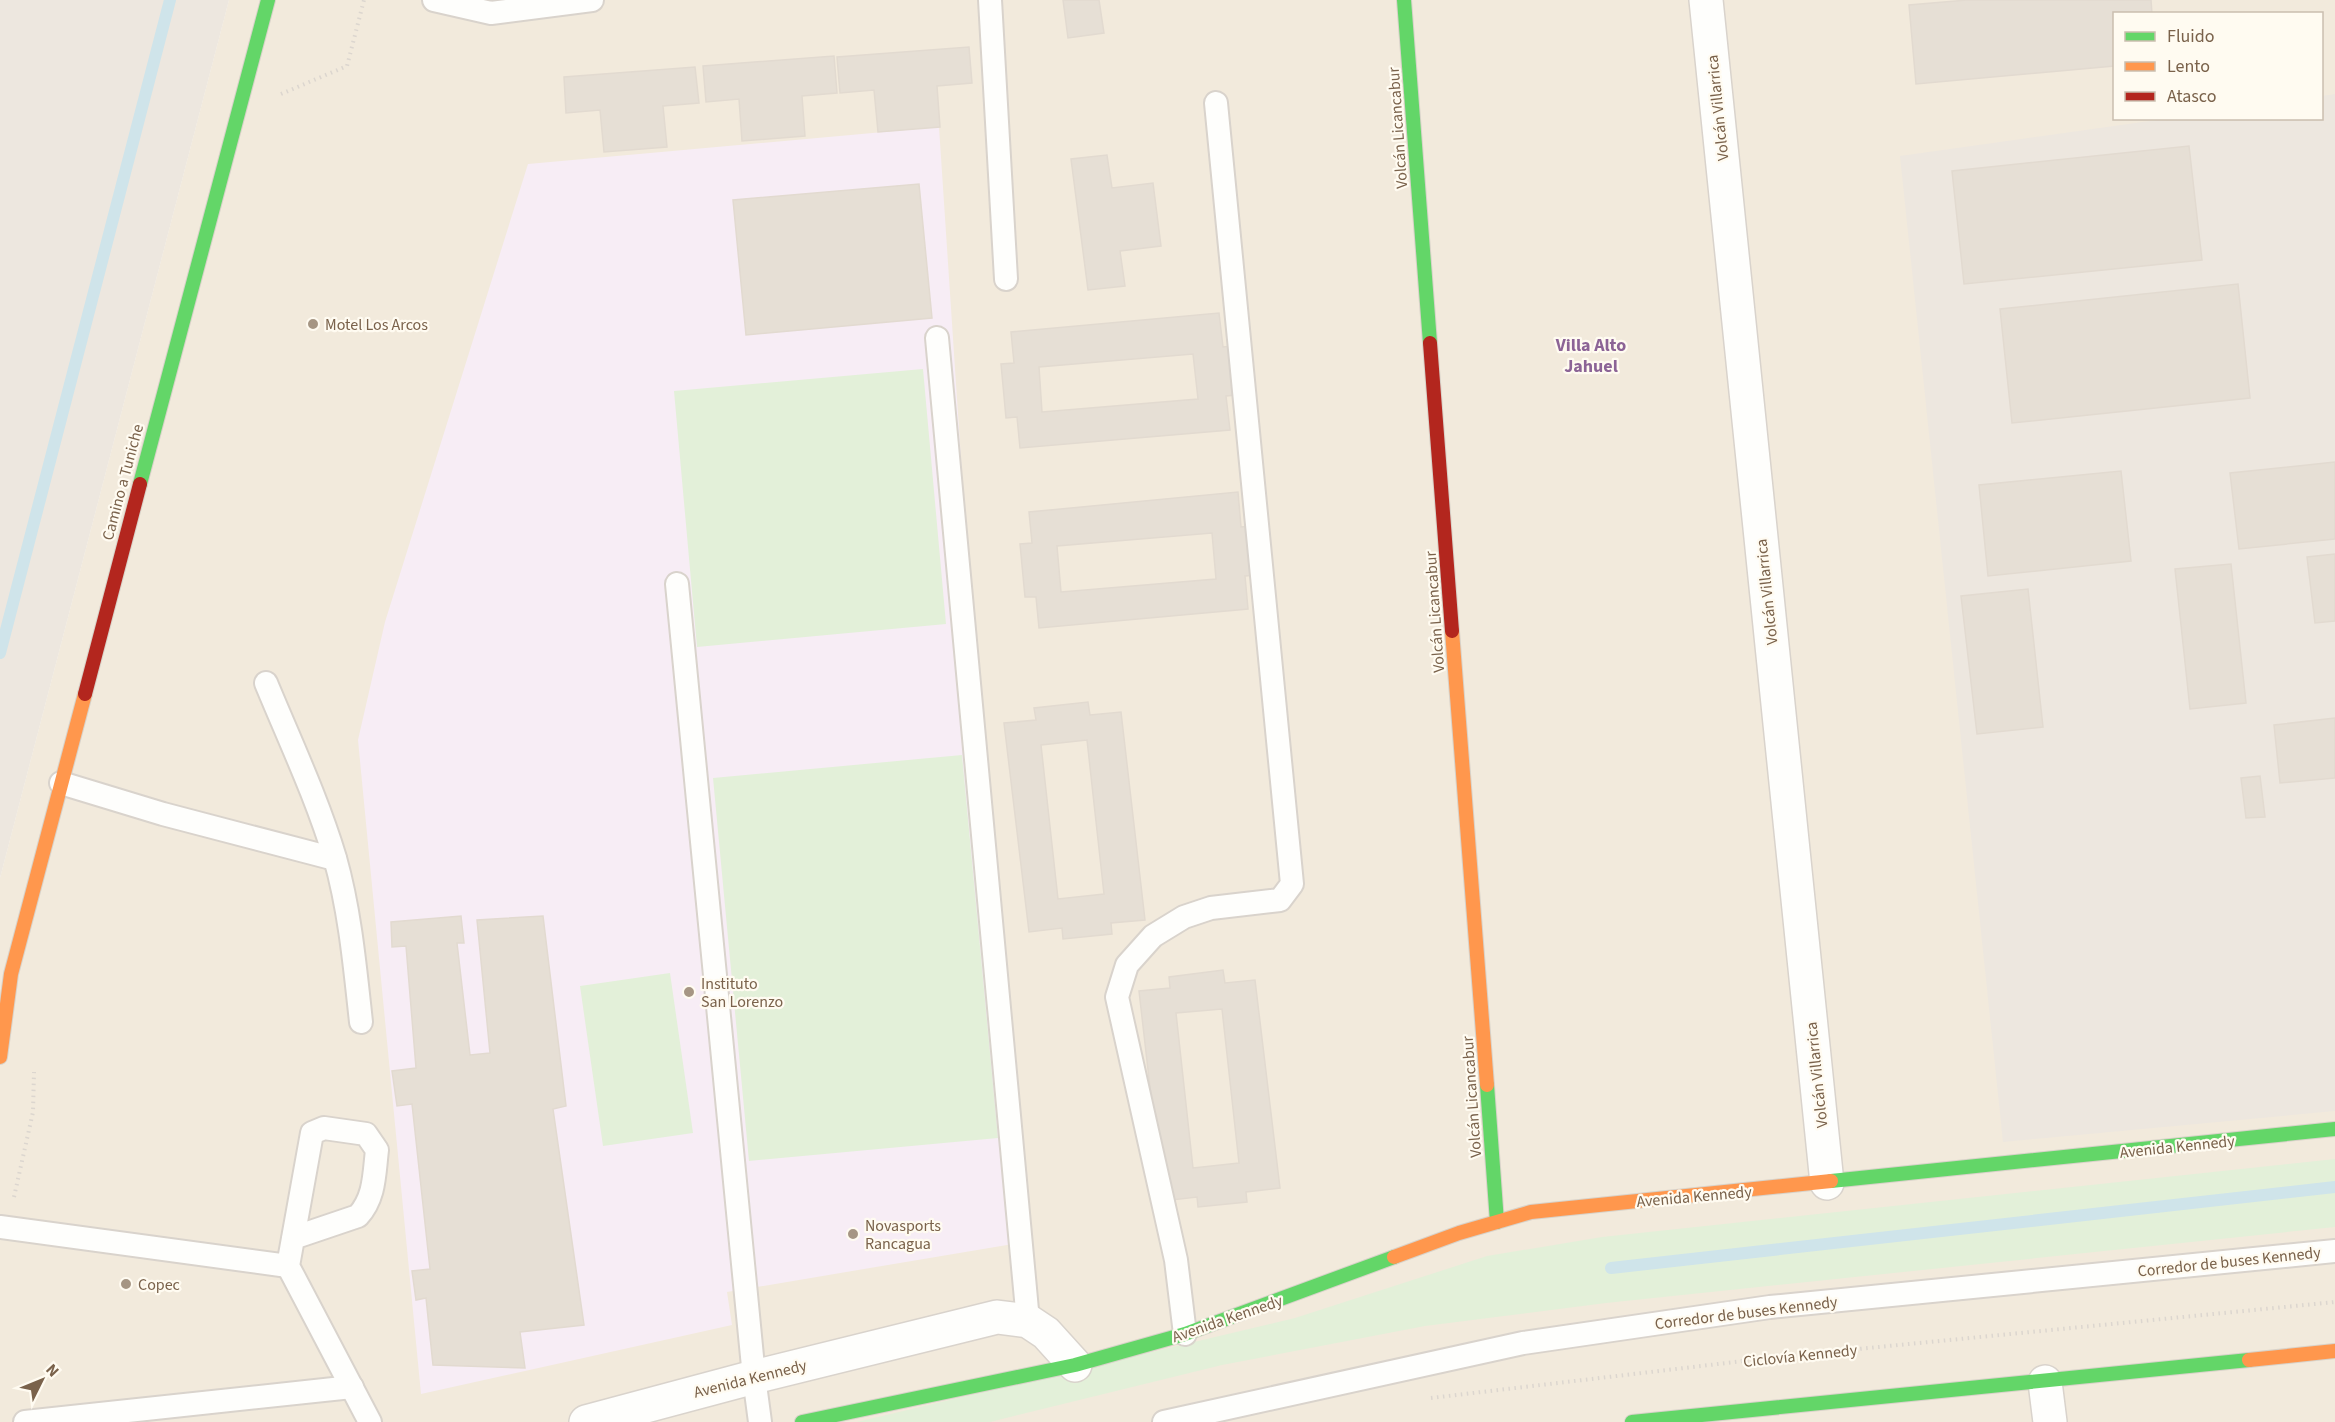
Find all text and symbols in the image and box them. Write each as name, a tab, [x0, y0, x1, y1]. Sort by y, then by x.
legend	[2113, 12, 2323, 120]
text: Fluido	[2167, 24, 2214, 49]
street label: Volcán Villarrica	[1701, 54, 1735, 162]
text: Lento	[2167, 54, 2210, 79]
street label: Volcán Licancabur	[1383, 66, 1413, 189]
text: Atasco	[2167, 84, 2216, 109]
place label: Motel Los Arcos	[325, 314, 428, 336]
marker: Motel Los Arcos	[306, 317, 320, 331]
district label: Villa Alto Jahuel	[1555, 333, 1626, 379]
street label: Camino a Tuniche	[97, 422, 149, 543]
street label: Volcán Villarrica	[1750, 538, 1784, 646]
street label: Volcán Licancabur	[1420, 550, 1450, 673]
place label: Instituto San Lorenzo	[701, 973, 783, 1013]
marker: Instituto San Lorenzo	[682, 985, 696, 999]
street label: Volcán Villarrica	[1800, 1021, 1834, 1129]
street label: Volcán Licancabur	[1457, 1035, 1487, 1158]
street label: Avenida Kennedy	[2118, 1130, 2236, 1164]
street label: Avenida Kennedy	[1636, 1181, 1753, 1213]
place label: Novasports Rancagua	[865, 1215, 941, 1255]
marker: Novasports Rancagua	[846, 1227, 860, 1241]
street label: Corredor de buses Kennedy	[2136, 1241, 2322, 1283]
place label: Copec	[138, 1274, 180, 1296]
marker: Copec	[119, 1277, 133, 1291]
street label: Avenida Kennedy	[1169, 1290, 1286, 1348]
street label: Corredor de buses Kennedy	[1653, 1291, 1839, 1335]
street label: Ciclovía Kennedy	[1742, 1339, 1859, 1373]
north arrow	[12, 1350, 72, 1410]
street label: Avenida Kennedy	[691, 1354, 810, 1404]
text: N	[41, 1359, 64, 1382]

